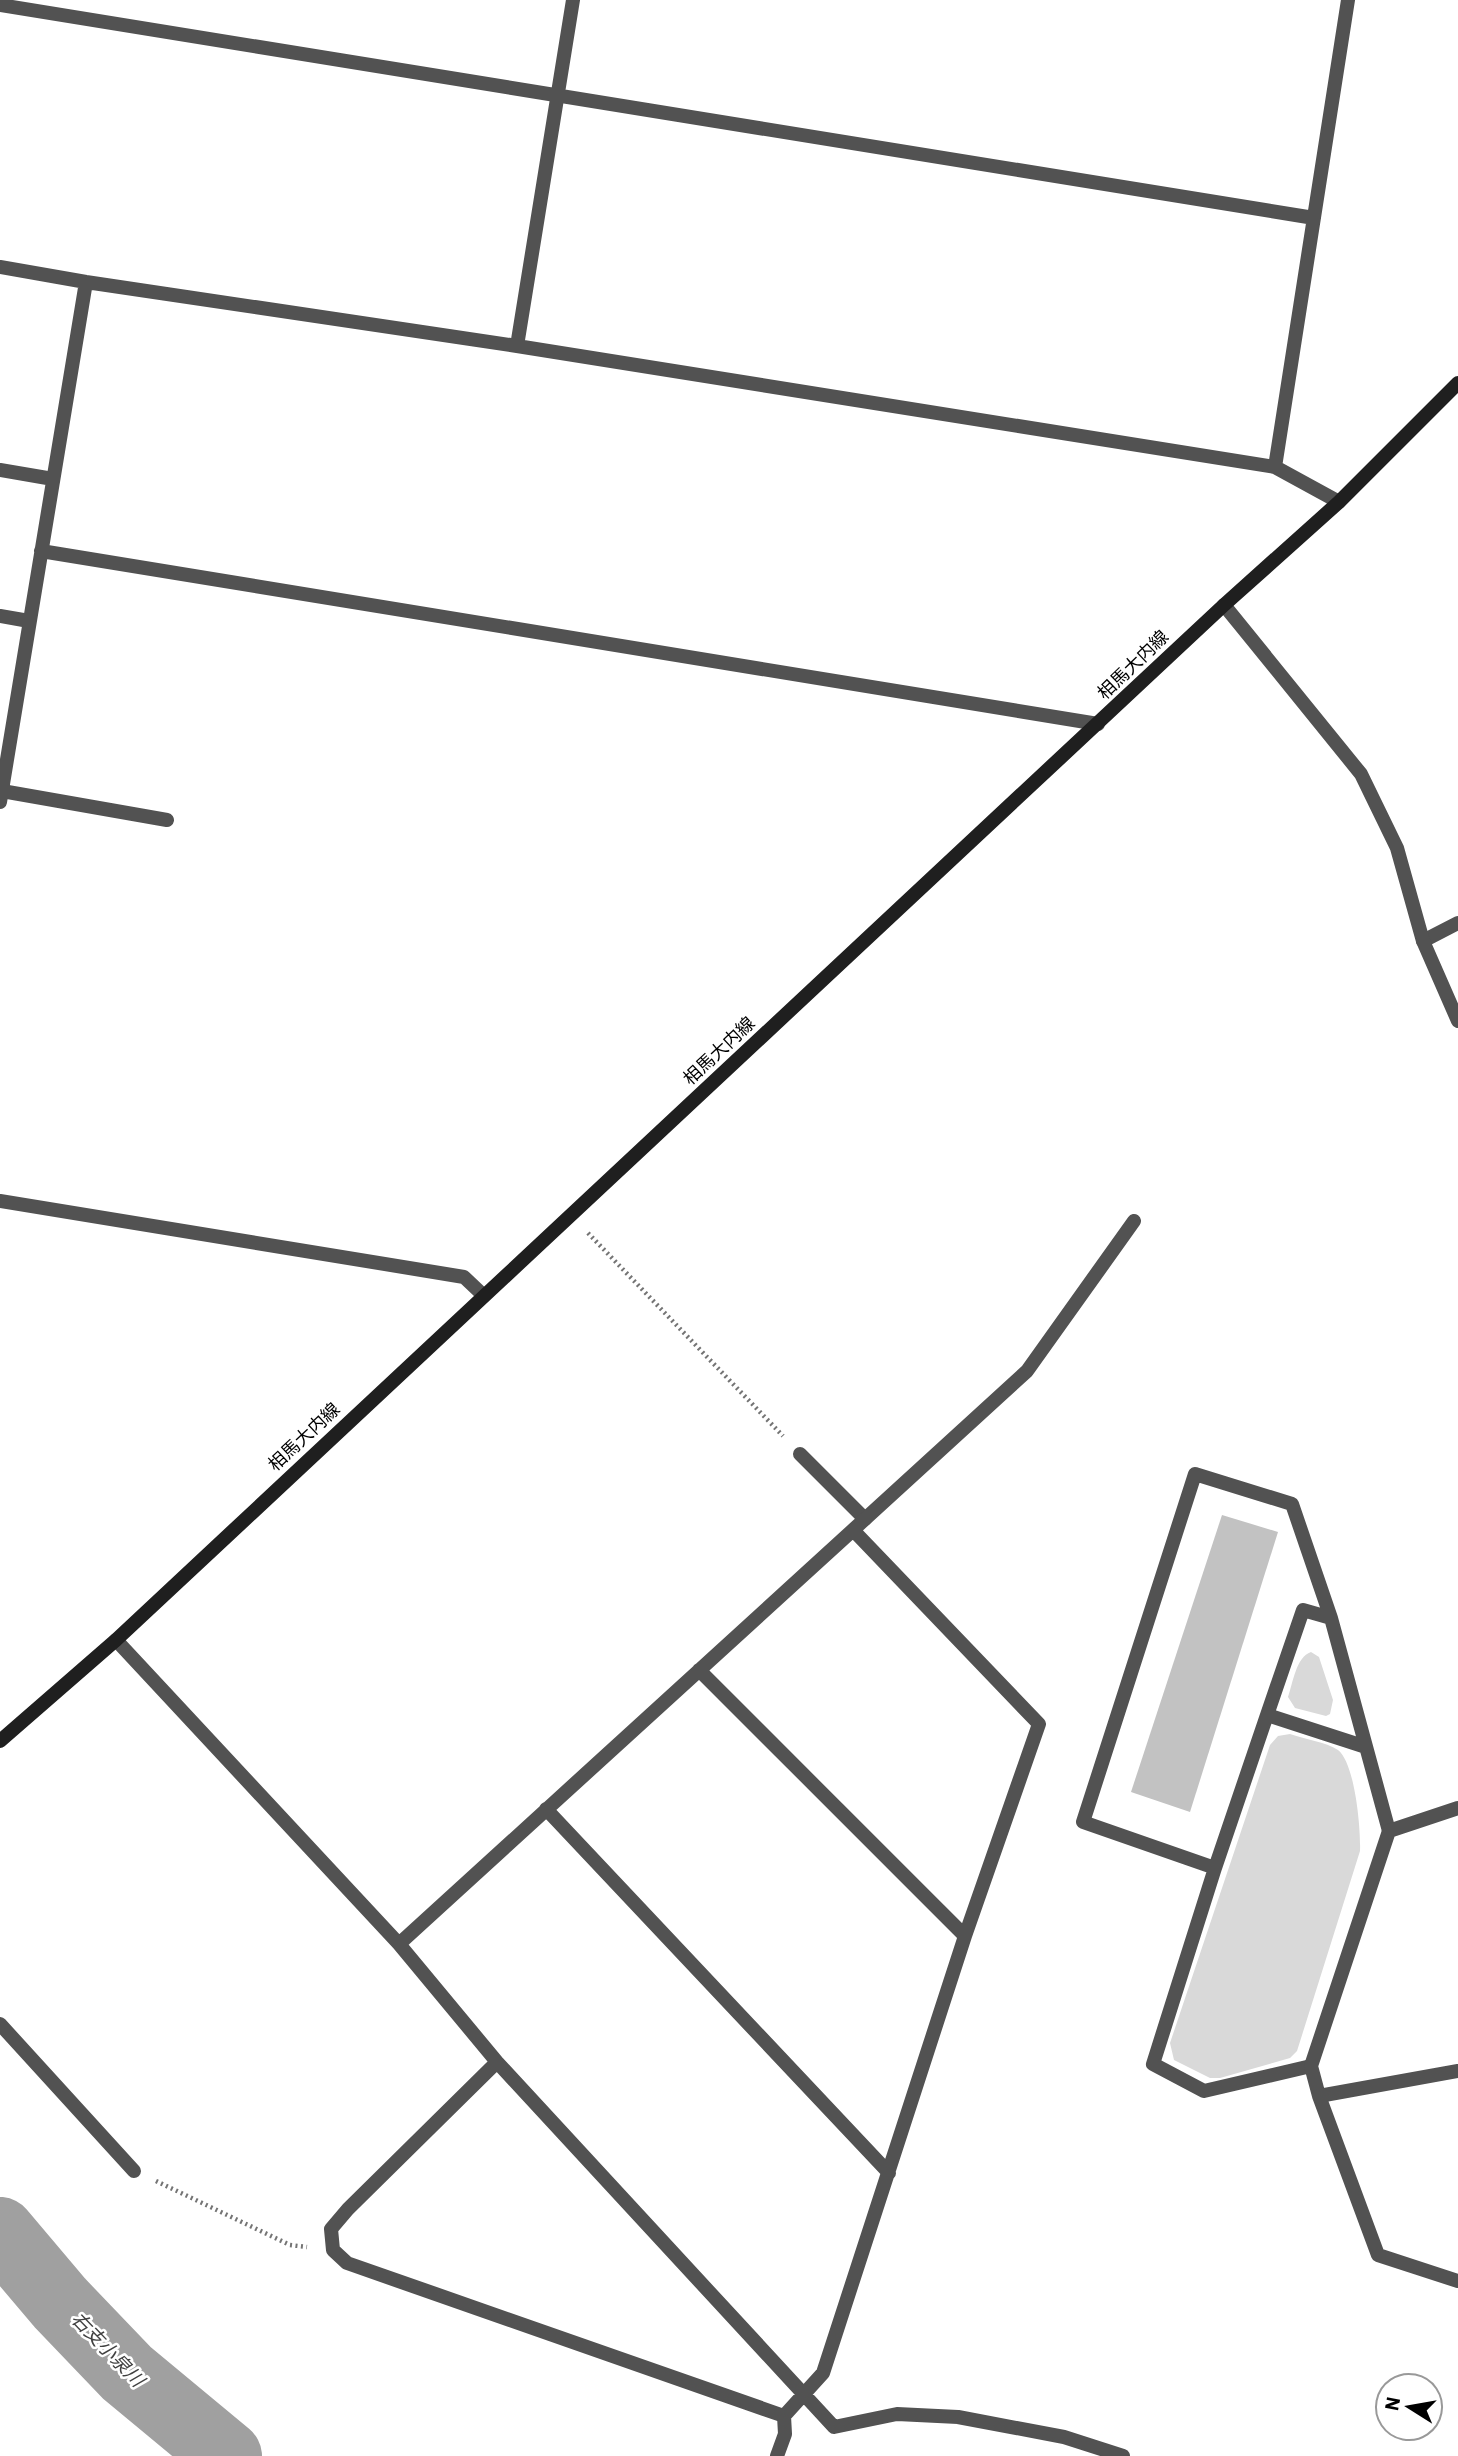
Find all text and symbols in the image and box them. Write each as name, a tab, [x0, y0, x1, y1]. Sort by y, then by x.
street label: 相馬大内線	[1092, 625, 1173, 704]
street label: 相馬大内線	[678, 1012, 759, 1090]
street label: 相馬大内線	[263, 1398, 344, 1476]
water label: 右支小泉川	[66, 2306, 151, 2393]
north arrow	[1374, 2372, 1444, 2442]
text: N	[1379, 2395, 1405, 2413]

